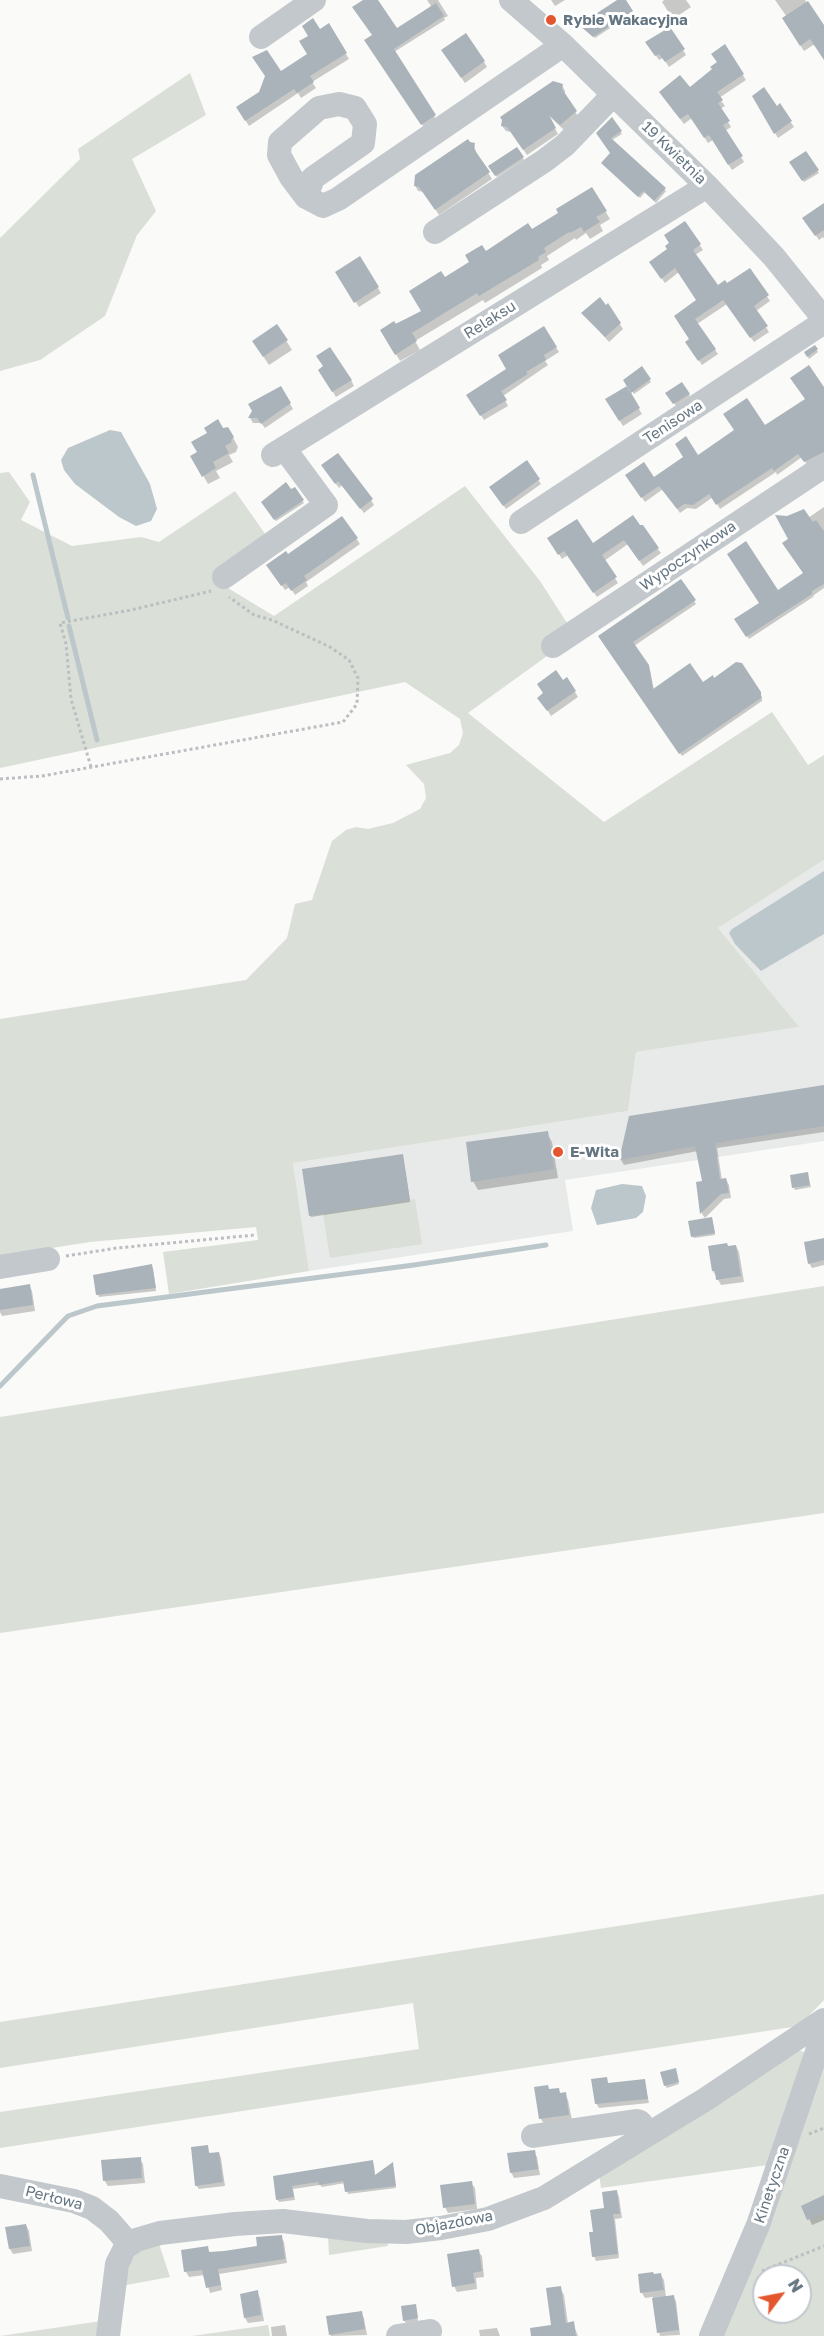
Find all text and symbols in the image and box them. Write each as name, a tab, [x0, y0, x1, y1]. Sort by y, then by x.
place label: Rybie Wakacyjna	[563, 11, 688, 29]
marker: Rybie Wakacyjna	[544, 13, 558, 27]
street label: 19 Kwietnia	[638, 118, 710, 188]
street label: Relaksu	[461, 297, 519, 343]
street label: Tenisowa	[640, 396, 706, 448]
street label: Wypoczynkowa	[637, 517, 739, 595]
place label: E-Wita	[570, 1143, 619, 1161]
marker: E-Wita	[551, 1145, 565, 1159]
street label: Kinetyczna	[750, 2144, 794, 2226]
street label: Perłowa	[23, 2182, 85, 2214]
street label: Objazdowa	[414, 2207, 494, 2239]
north arrow	[752, 2264, 812, 2324]
text: N	[784, 2275, 807, 2296]

